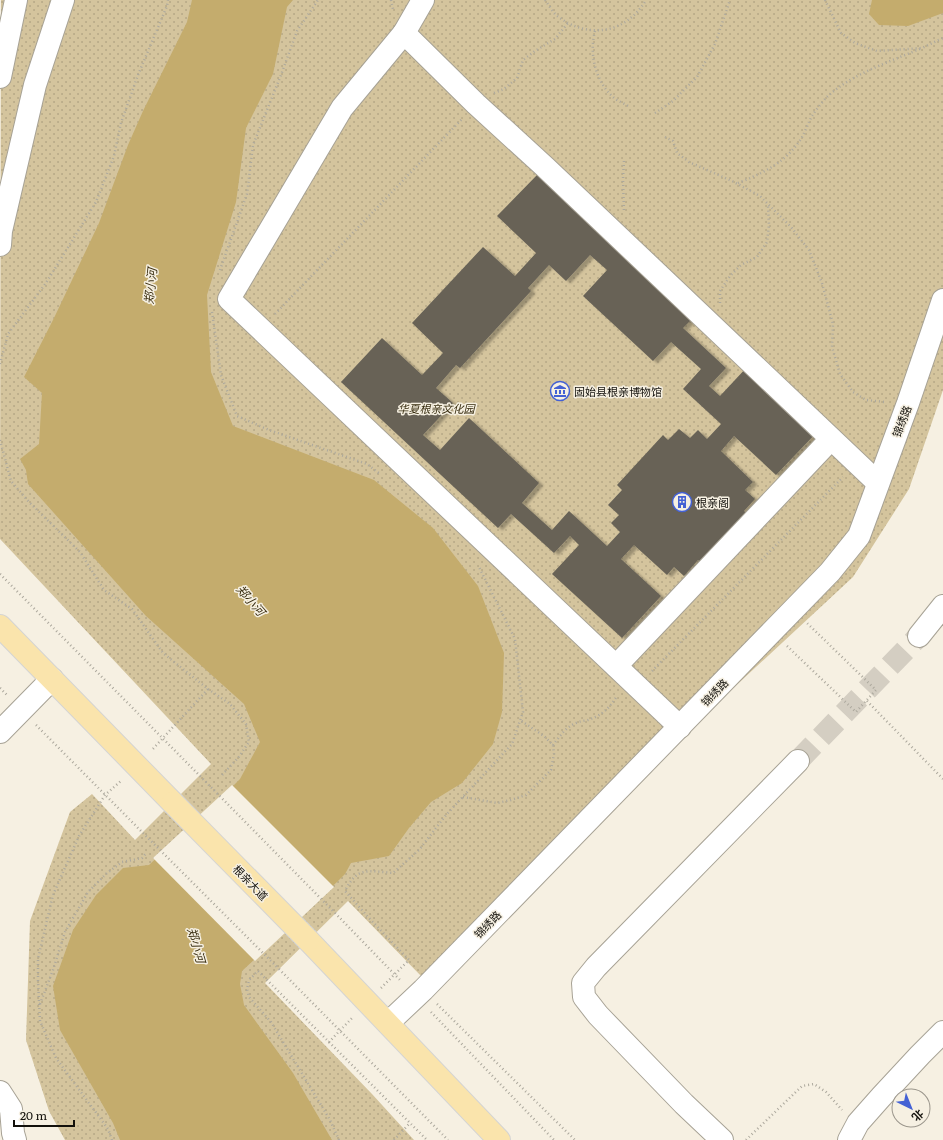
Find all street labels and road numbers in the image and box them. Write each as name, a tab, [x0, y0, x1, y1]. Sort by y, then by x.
street label: 锦绣路	[888, 403, 914, 439]
street label: 锦绣路	[697, 675, 731, 709]
street label: 根亲大道	[230, 861, 272, 903]
street label: 锦绣路	[470, 907, 504, 941]

